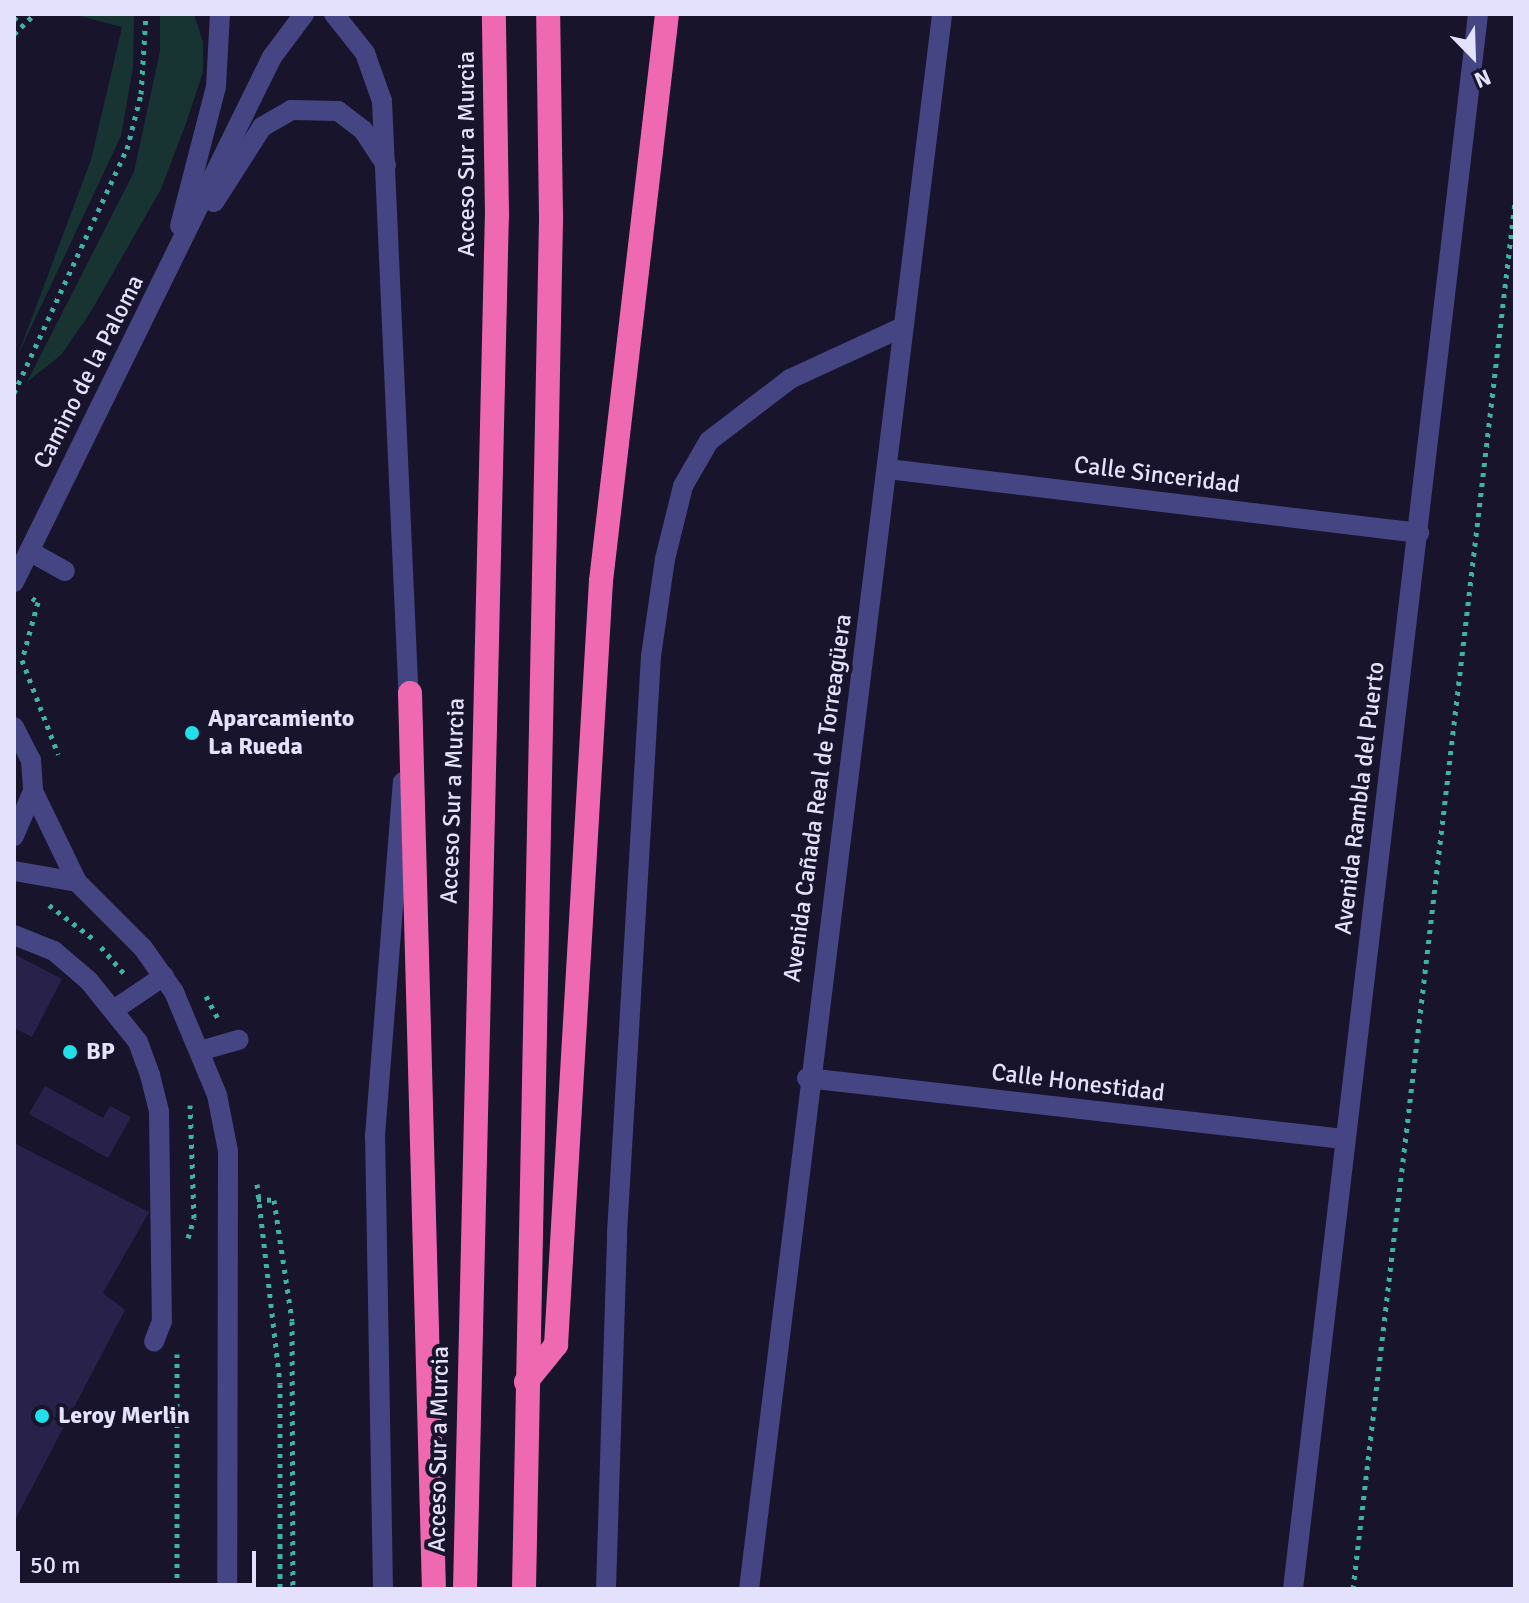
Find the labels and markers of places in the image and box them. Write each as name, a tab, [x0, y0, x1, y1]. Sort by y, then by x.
place label: Aparcamiento La Rueda	[208, 705, 354, 761]
marker: Aparcamiento La Rueda	[183, 724, 201, 742]
place label: BP	[86, 1038, 115, 1066]
marker: BP	[61, 1043, 79, 1061]
place label: Leroy Merlin	[58, 1402, 190, 1430]
marker: Leroy Merlin	[33, 1407, 51, 1425]

